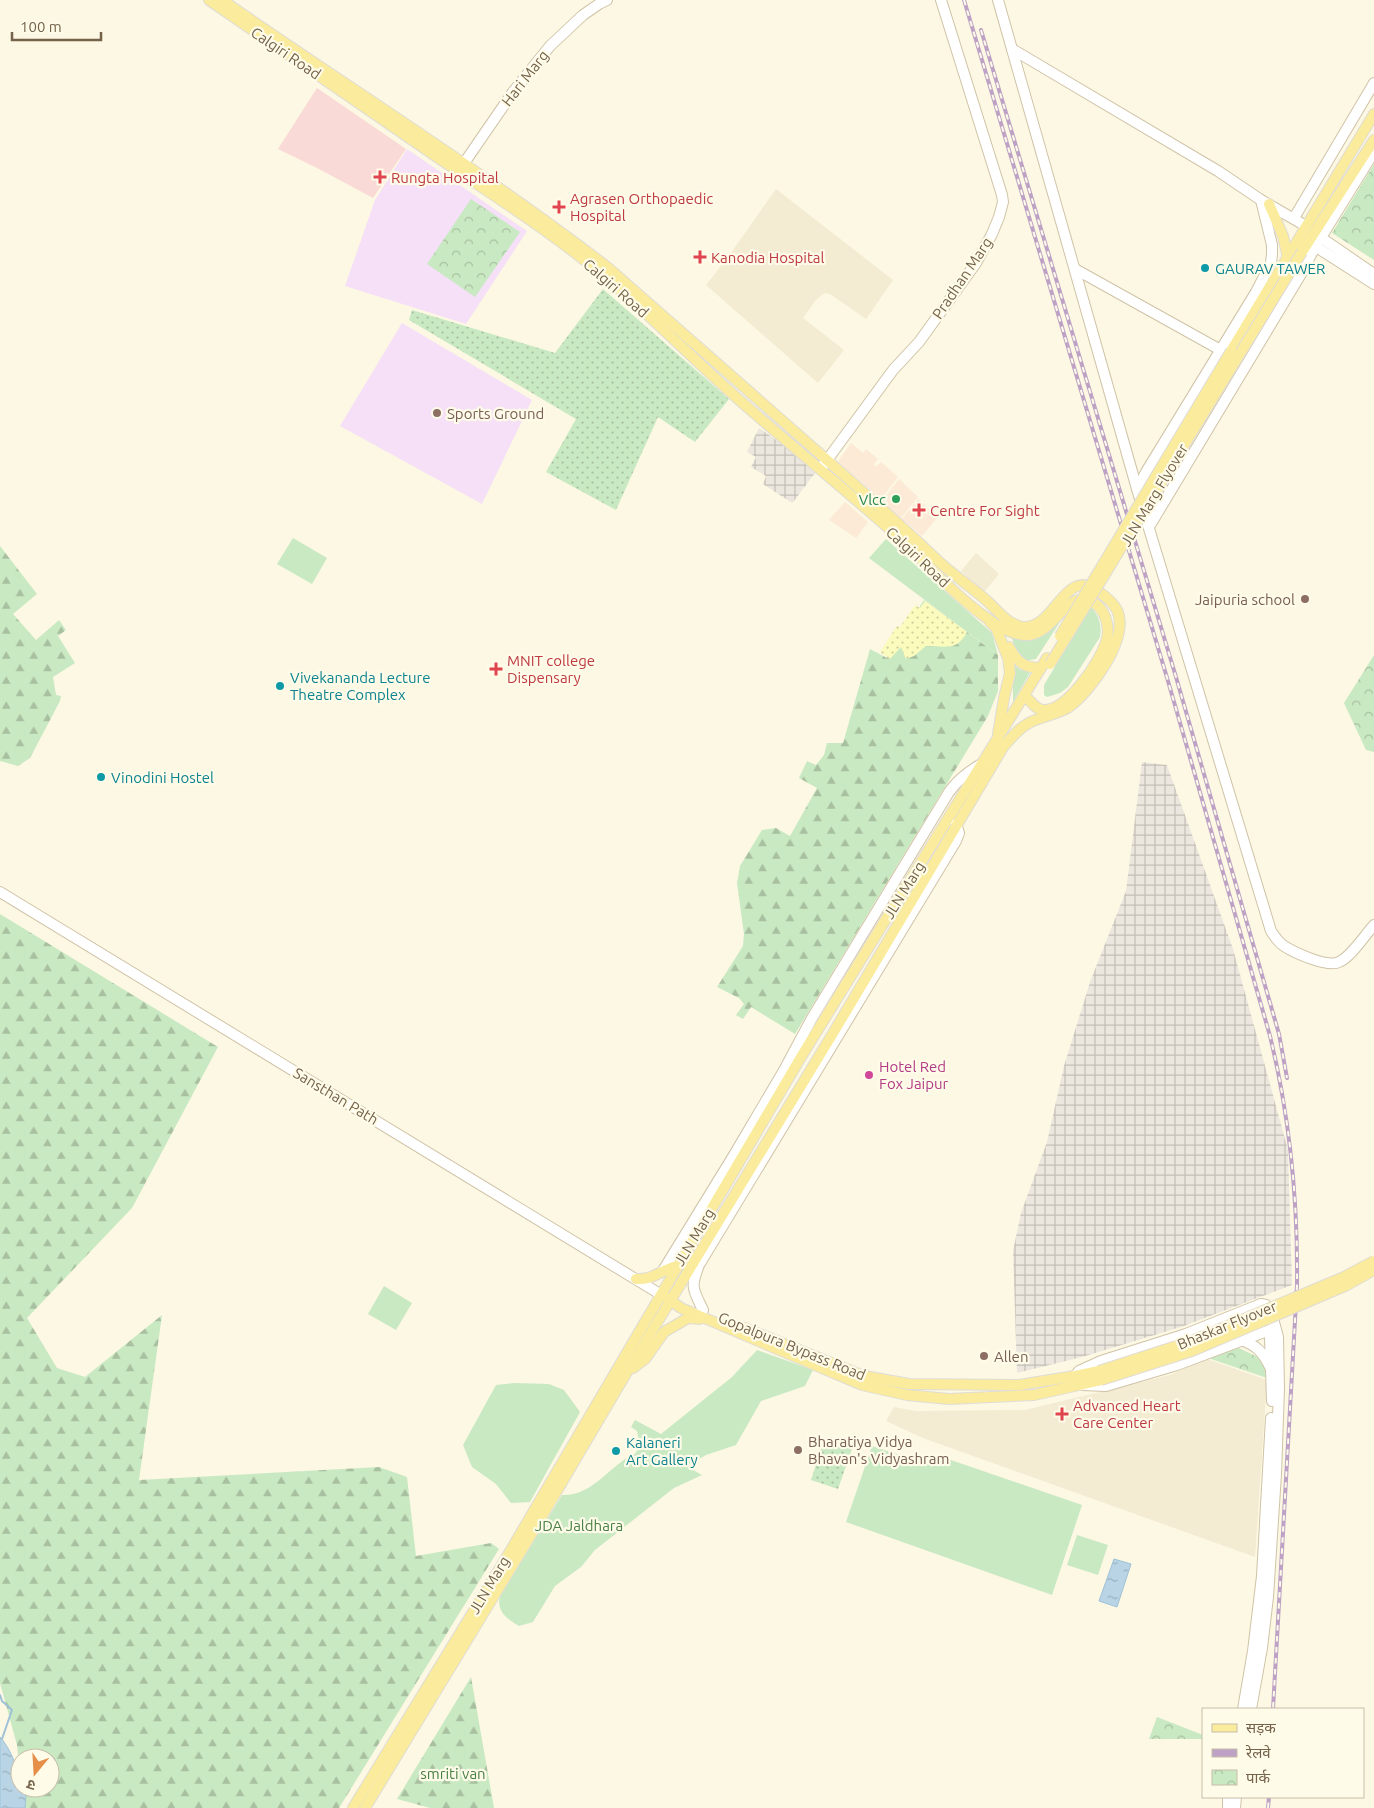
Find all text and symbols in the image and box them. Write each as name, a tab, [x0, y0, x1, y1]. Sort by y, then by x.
scale bar	[12, 10, 101, 42]
text: 100 m	[20, 18, 62, 35]
street label: Calgiri Road	[248, 23, 324, 83]
street label: Hari Marg	[498, 47, 552, 109]
place label: Rungta Hospital	[391, 169, 499, 186]
marker: Rungta Hospital	[373, 170, 387, 184]
place label: Agrasen Orthopaedic Hospital	[570, 190, 713, 224]
marker: Agrasen Orthopaedic Hospital	[552, 200, 566, 214]
street label: Pradhan Marg	[929, 234, 995, 322]
place label: Kanodia Hospital	[711, 249, 824, 266]
marker: Kanodia Hospital	[693, 250, 707, 264]
street label: Calgiri Road	[580, 255, 652, 321]
place label: GAURAV TAWER	[1215, 260, 1325, 277]
marker: GAURAV TAWER	[1199, 262, 1211, 274]
place label: Sports Ground	[447, 405, 544, 422]
marker: Sports Ground	[431, 407, 443, 419]
street label: JLN Marg Flyover	[1117, 440, 1191, 549]
place label: Vlcc	[859, 491, 886, 508]
marker: Vlcc	[890, 493, 902, 505]
place label: Centre For Sight	[930, 502, 1040, 519]
marker: Centre For Sight	[912, 503, 926, 517]
street label: Calgiri Road	[883, 523, 953, 591]
place label: Jaipuria school	[1195, 591, 1295, 608]
marker: Jaipuria school	[1299, 593, 1311, 605]
place label: MNIT college Dispensary	[507, 652, 595, 686]
marker: MNIT college Dispensary	[489, 662, 503, 676]
place label: Vivekananda Lecture Theatre Complex	[290, 669, 431, 703]
marker: Vivekananda Lecture Theatre Complex	[274, 680, 286, 692]
place label: Vinodini Hostel	[111, 769, 214, 786]
marker: Vinodini Hostel	[95, 771, 107, 783]
street label: JLN Marg	[880, 858, 928, 922]
place label: Hotel Red Fox Jaipur	[879, 1058, 949, 1092]
street label: Sansthan Path	[291, 1064, 381, 1128]
marker: Hotel Red Fox Jaipur	[863, 1069, 875, 1081]
street label: JLN Marg	[670, 1205, 718, 1269]
street label: Bhaskar Flyover	[1175, 1297, 1279, 1353]
street label: Gopalpura Bypass Road	[716, 1309, 868, 1383]
place label: Allen	[994, 1348, 1028, 1365]
marker: Allen	[978, 1350, 990, 1362]
place label: Advanced Heart Care Center	[1073, 1397, 1181, 1431]
marker: Advanced Heart Care Center	[1055, 1407, 1069, 1421]
place label: Bharatiya Vidya Bhavan's Vidyashram	[808, 1433, 949, 1467]
place label: Kalaneri Art Gallery	[626, 1434, 698, 1468]
marker: Bharatiya Vidya Bhavan's Vidyashram	[792, 1444, 804, 1456]
marker: Kalaneri Art Gallery	[610, 1445, 622, 1457]
park label: JDA Jaldhara	[535, 1517, 623, 1534]
street label: JLN Marg	[465, 1553, 513, 1617]
legend	[1202, 1708, 1364, 1798]
text: सड़क	[1246, 1719, 1276, 1736]
text: रेलवे	[1245, 1744, 1271, 1761]
north arrow	[10, 1748, 60, 1798]
park label: smriti van	[420, 1765, 486, 1782]
text: पार्क	[1246, 1769, 1270, 1786]
text: उ	[24, 1776, 37, 1794]

